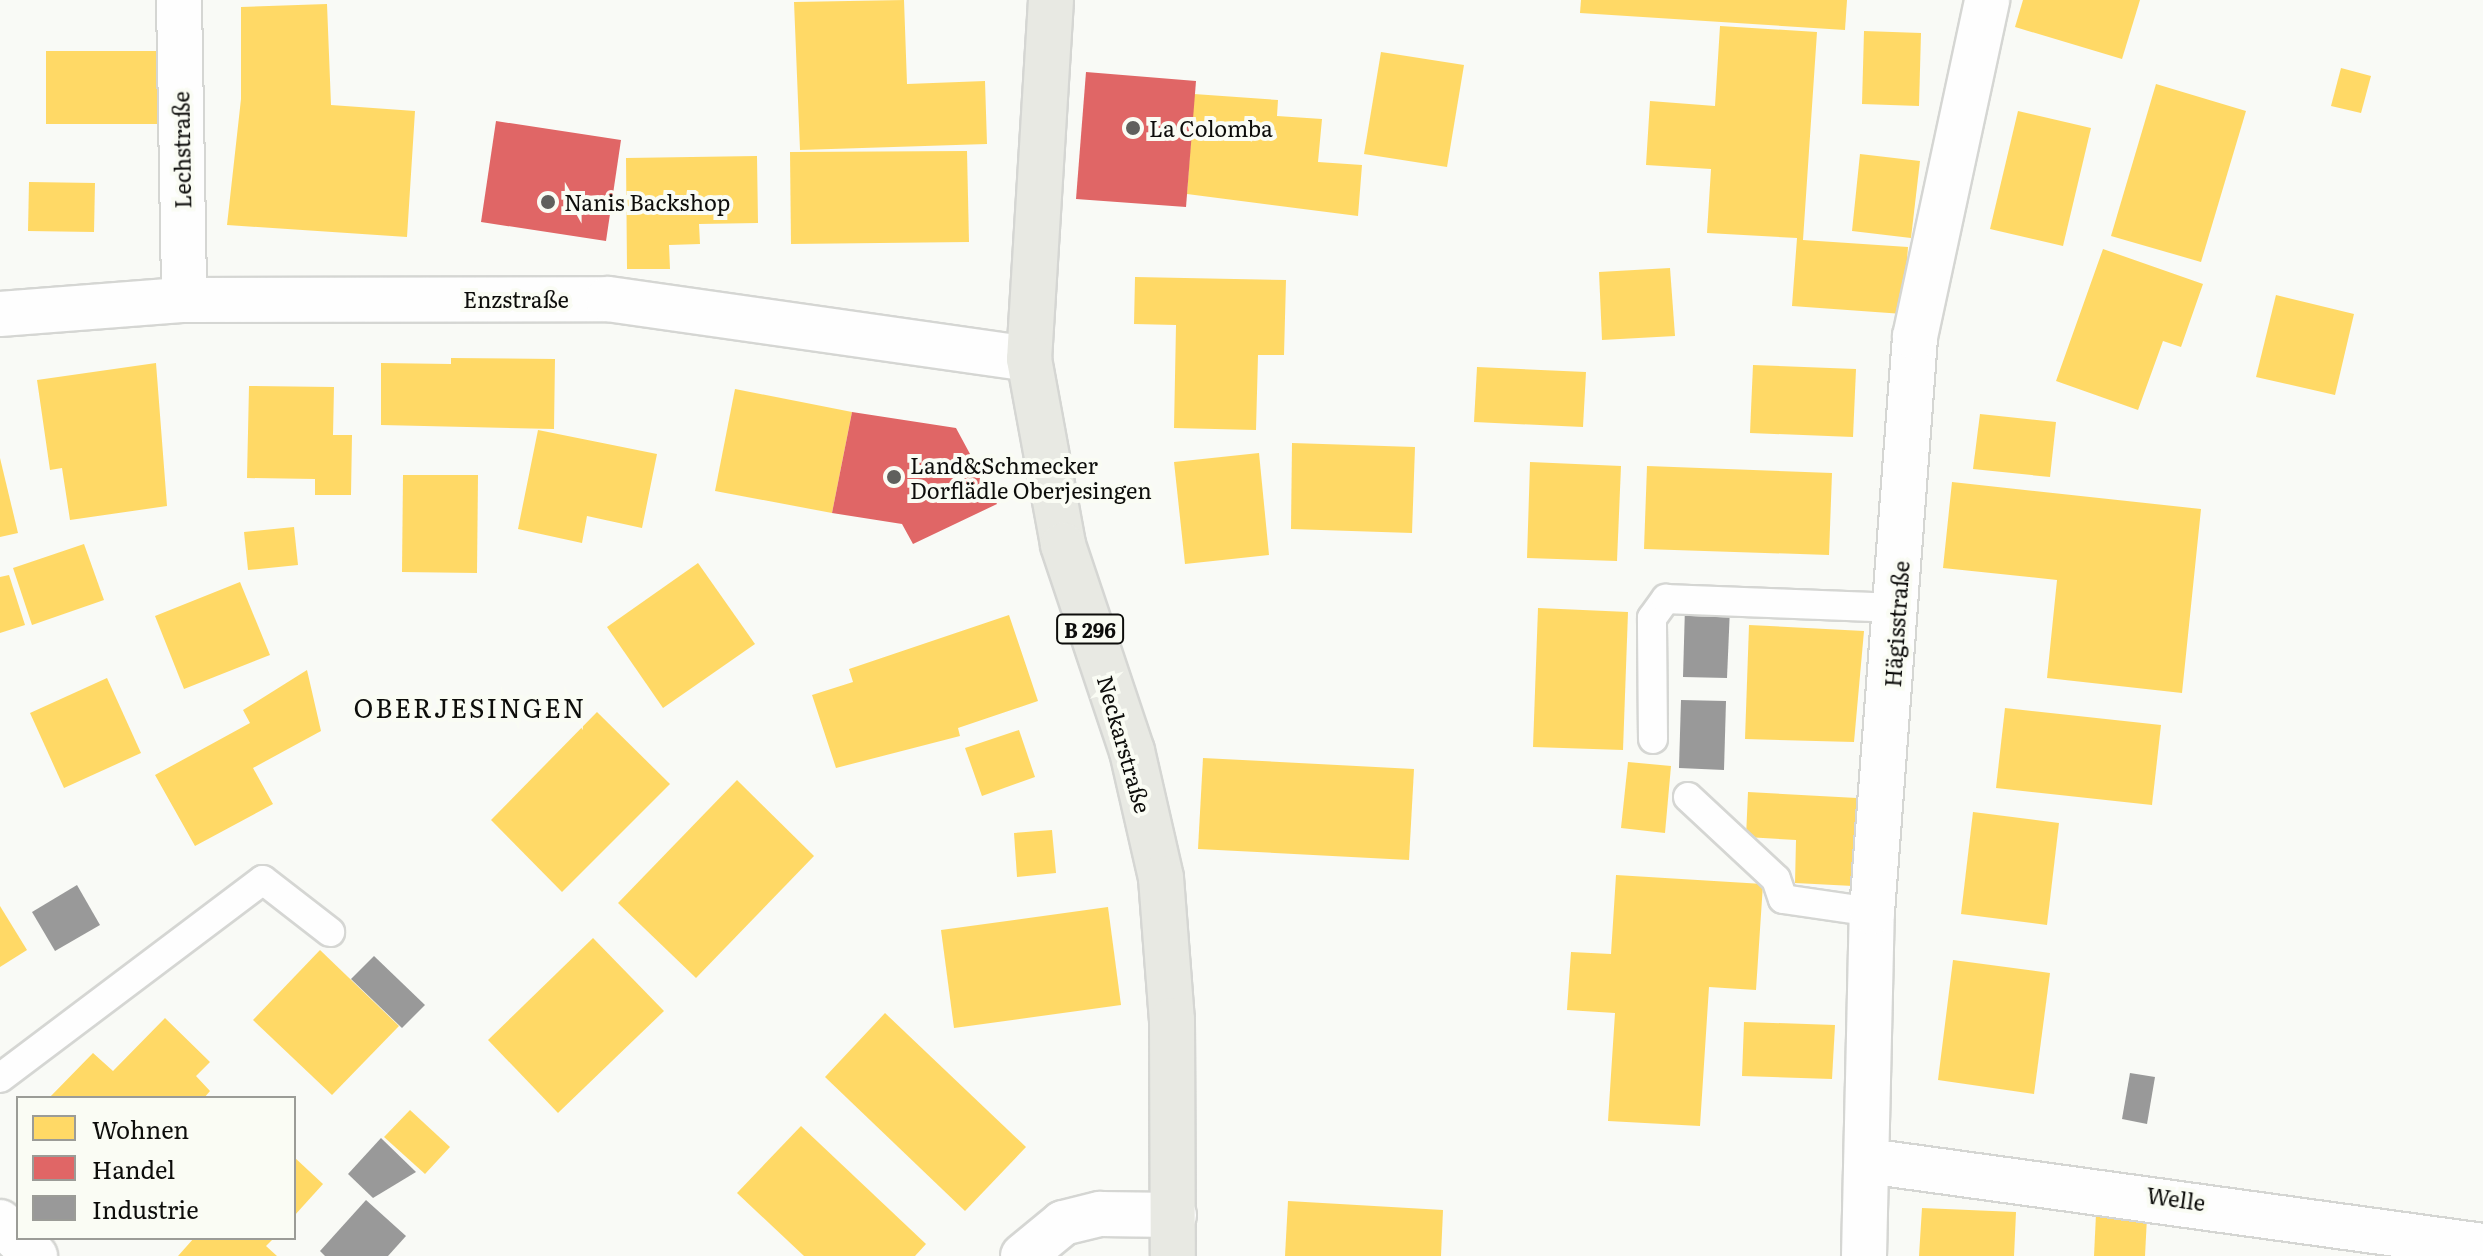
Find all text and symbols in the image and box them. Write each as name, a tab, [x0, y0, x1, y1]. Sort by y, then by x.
street label: Lechstraße	[167, 91, 195, 209]
place label: La Colomba	[1149, 115, 1273, 141]
marker: La Colomba	[1124, 119, 1142, 137]
place label: Nanis Backshop	[564, 189, 730, 215]
marker: Nanis Backshop	[539, 193, 557, 211]
street label: Enzstraße	[463, 286, 569, 312]
place label: Land&Schmecker Dorflädle Oberjesingen	[910, 451, 1152, 502]
marker: Land&Schmecker Dorflädle Oberjesingen	[885, 468, 903, 486]
street label: Hägisstraße	[1878, 560, 1914, 688]
road number: B 296	[1056, 613, 1124, 645]
street label: Neckarstraße	[1093, 672, 1157, 816]
district label: OBERJESINGEN	[354, 691, 586, 723]
legend	[16, 1096, 296, 1240]
text: Wohnen	[92, 1111, 189, 1146]
text: Handel	[92, 1151, 175, 1186]
street label: Welle	[2145, 1181, 2207, 1215]
text: Industrie	[92, 1191, 199, 1226]

